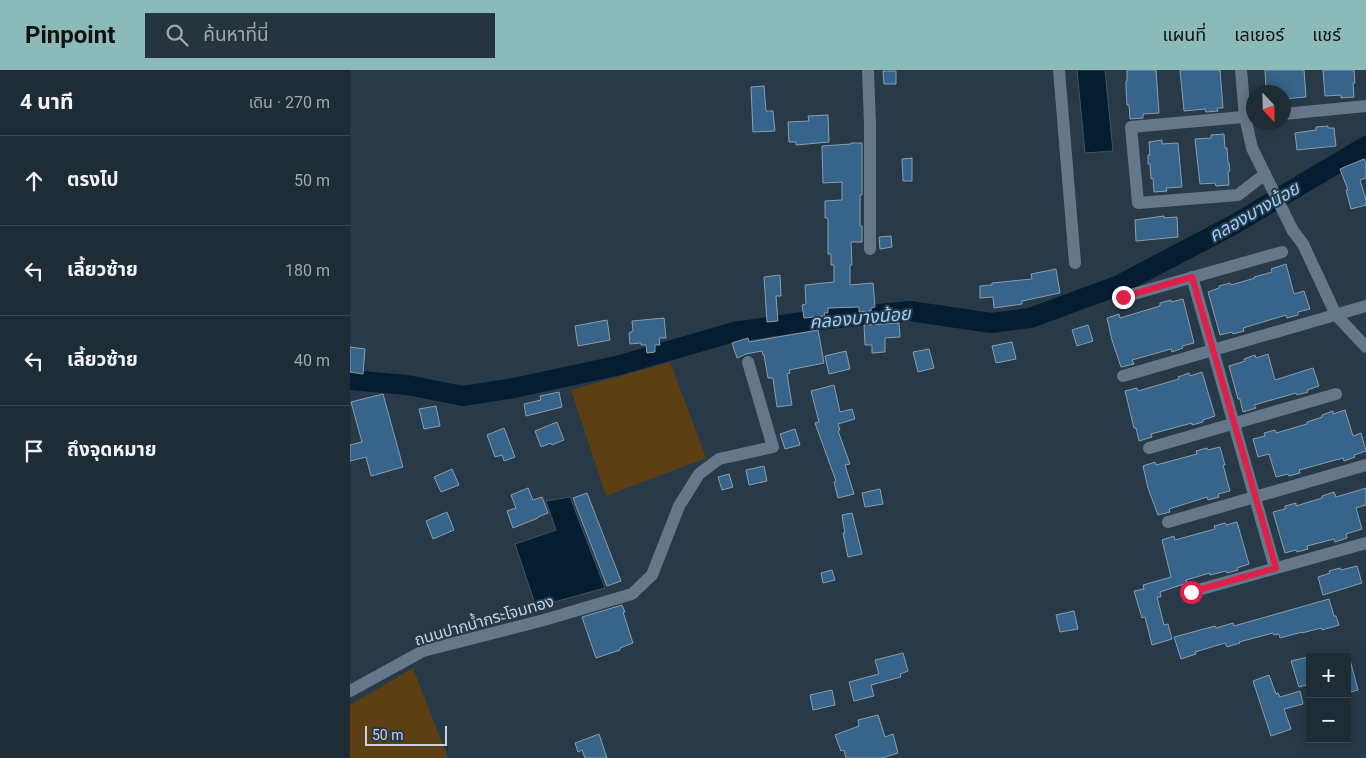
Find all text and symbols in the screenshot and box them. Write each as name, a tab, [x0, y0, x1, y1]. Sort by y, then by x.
search box	[145, 13, 495, 58]
text: Pinpoint	[25, 21, 115, 49]
icon: search	[163, 21, 191, 49]
text: ค้นหาที่นี่	[203, 23, 269, 46]
text: แผนที่	[1162, 24, 1206, 45]
text: เลเยอร์	[1234, 24, 1284, 45]
text: แชร์	[1312, 24, 1341, 45]
north arrow	[1246, 85, 1291, 130]
text: 4 นาที	[20, 90, 74, 114]
text: เดิน · 270 m	[249, 93, 330, 112]
icon: ahead	[20, 167, 48, 195]
text: ตรงไป	[67, 168, 119, 191]
text: 50 m	[294, 171, 330, 190]
water label: คลองบางน้อย	[1205, 177, 1304, 246]
icon: left	[20, 257, 48, 285]
text: เลี้ยวซ้าย	[67, 258, 138, 281]
text: 180 m	[285, 261, 330, 280]
route end	[1112, 286, 1135, 309]
water label: คลองบางน้อย	[809, 303, 913, 332]
icon: left	[20, 347, 48, 375]
text: เลี้ยวซ้าย	[67, 348, 138, 371]
text: 40 m	[294, 351, 330, 370]
icon: arrive	[20, 437, 48, 465]
text: ถึงจุดหมาย	[67, 438, 157, 461]
route start	[1180, 581, 1203, 604]
street label: ถนนปากน้ำกระโจมทอง	[412, 590, 556, 650]
map controls	[1306, 653, 1351, 743]
button: +	[1306, 653, 1351, 698]
button: −	[1306, 698, 1351, 743]
scale bar	[365, 723, 448, 746]
text: 50 m	[372, 727, 404, 743]

